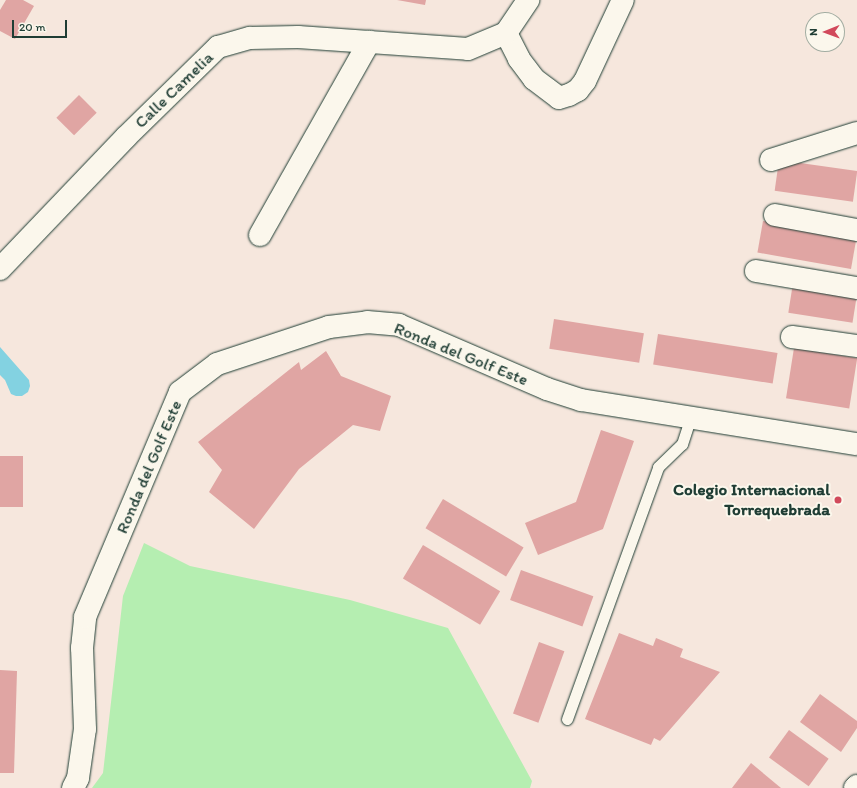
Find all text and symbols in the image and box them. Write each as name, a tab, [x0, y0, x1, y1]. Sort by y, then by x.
scale bar	[14, 12, 69, 38]
north arrow	[805, 12, 845, 52]
text: 20 m	[19, 20, 46, 34]
text: N	[807, 28, 820, 36]
street label: Calle Camelia	[130, 47, 218, 133]
street label: Ronda del Golf Este	[391, 318, 531, 390]
street label: Ronda del Golf Este	[112, 397, 186, 537]
place label: Colegio Internacional Torrequebrada	[673, 480, 830, 520]
marker: Colegio Internacional Torrequebrada	[833, 495, 843, 505]

